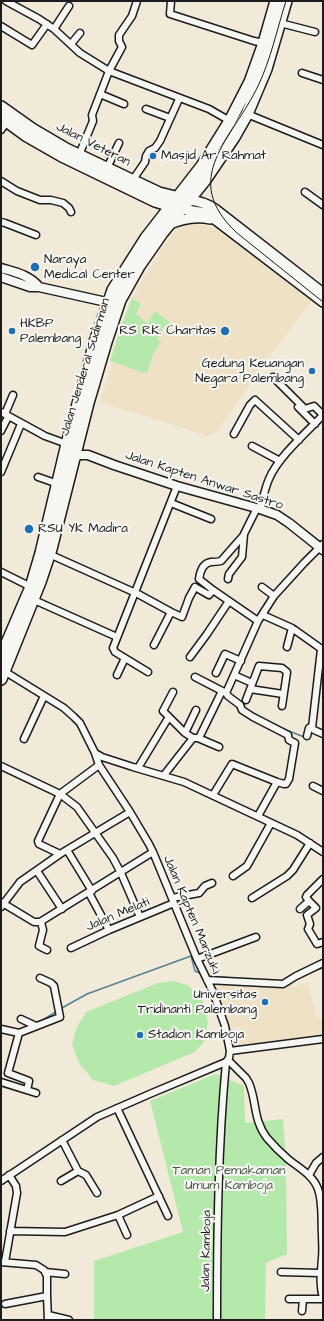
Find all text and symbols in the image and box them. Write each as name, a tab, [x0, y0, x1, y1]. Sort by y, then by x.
street label: Jalan Veteran	[53, 120, 133, 170]
place label: Masjid Ar Rahmat	[161, 148, 266, 164]
marker: Masjid Ar Rahmat	[148, 151, 158, 161]
place label: Naraya Medical Center	[44, 252, 135, 283]
marker: Naraya Medical Center	[29, 261, 41, 273]
street label: Jalan Jenderal Sudirman	[58, 296, 114, 438]
place label: HKBP Palembang	[20, 316, 81, 347]
place label: RS RK. Charitas	[119, 323, 216, 339]
marker: RS RK. Charitas	[219, 325, 231, 337]
marker: HKBP Palembang	[7, 326, 17, 336]
place label: Gedung Keuangan Negara Palembang	[195, 356, 304, 387]
marker: Gedung Keuangan Negara Palembang	[307, 366, 317, 376]
street label: Jalan Kapten Anwar Sastro	[123, 448, 285, 514]
place label: RSU YK Madira	[38, 521, 128, 537]
marker: RSU YK Madira	[23, 523, 35, 535]
street label: Jalan Kapten Marzuki	[159, 853, 223, 977]
street label: Jalan Melati	[84, 895, 152, 935]
place label: Universitas Tridinanti Palembang	[138, 987, 257, 1018]
marker: Universitas Tridinanti Palembang	[260, 997, 270, 1007]
place label: Stadion Kamboja	[148, 1027, 244, 1043]
marker: Stadion Kamboja	[135, 1030, 145, 1040]
park label: Taman Pemakaman Umum Kamboja	[172, 1163, 286, 1194]
street label: Jalan Kamboja	[198, 1210, 216, 1292]

